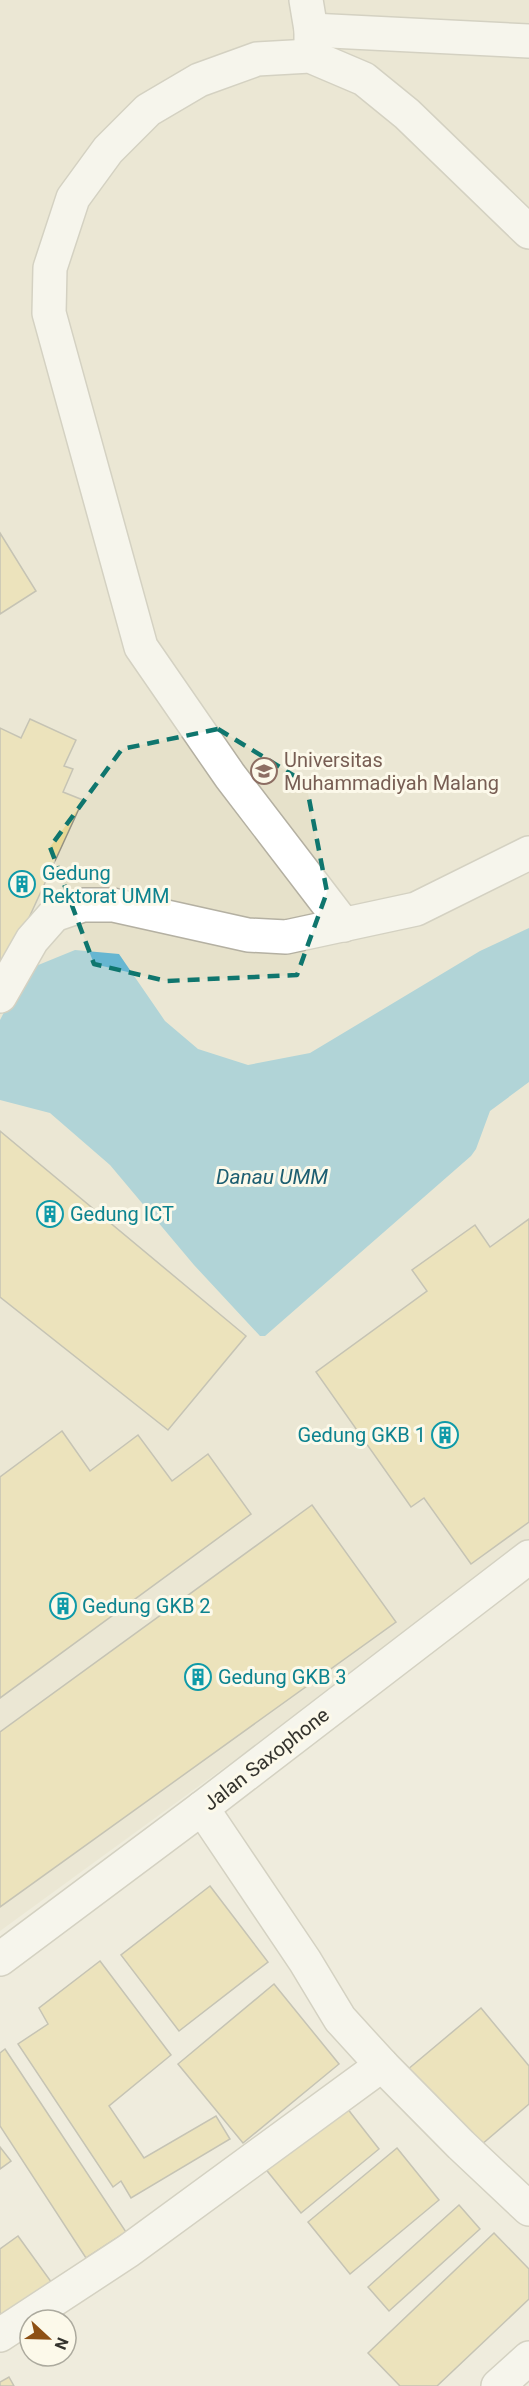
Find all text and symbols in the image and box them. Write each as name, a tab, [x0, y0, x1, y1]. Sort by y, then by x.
place label: Universitas Muhammadiyah Malang	[284, 748, 499, 795]
school or university icon: Universitas Muhammadiyah Malang	[249, 756, 279, 786]
place label: Gedung Rektorat UMM	[42, 861, 169, 908]
building icon: Gedung Rektorat UMM	[7, 869, 37, 899]
water label: Danau UMM	[216, 1165, 328, 1189]
building icon: Gedung ICT	[35, 1199, 65, 1229]
place label: Gedung ICT	[70, 1202, 174, 1226]
building icon: Gedung GKB 1	[430, 1420, 460, 1450]
place label: Gedung GKB 1	[297, 1423, 426, 1447]
building icon: Gedung GKB 2	[48, 1591, 78, 1621]
place label: Gedung GKB 2	[82, 1594, 211, 1618]
building icon: Gedung GKB 3	[183, 1662, 213, 1692]
place label: Gedung GKB 3	[218, 1665, 347, 1689]
street label: Jalan Saxophone	[198, 1702, 334, 1816]
north arrow	[18, 2308, 78, 2368]
text: N	[51, 2335, 72, 2352]

